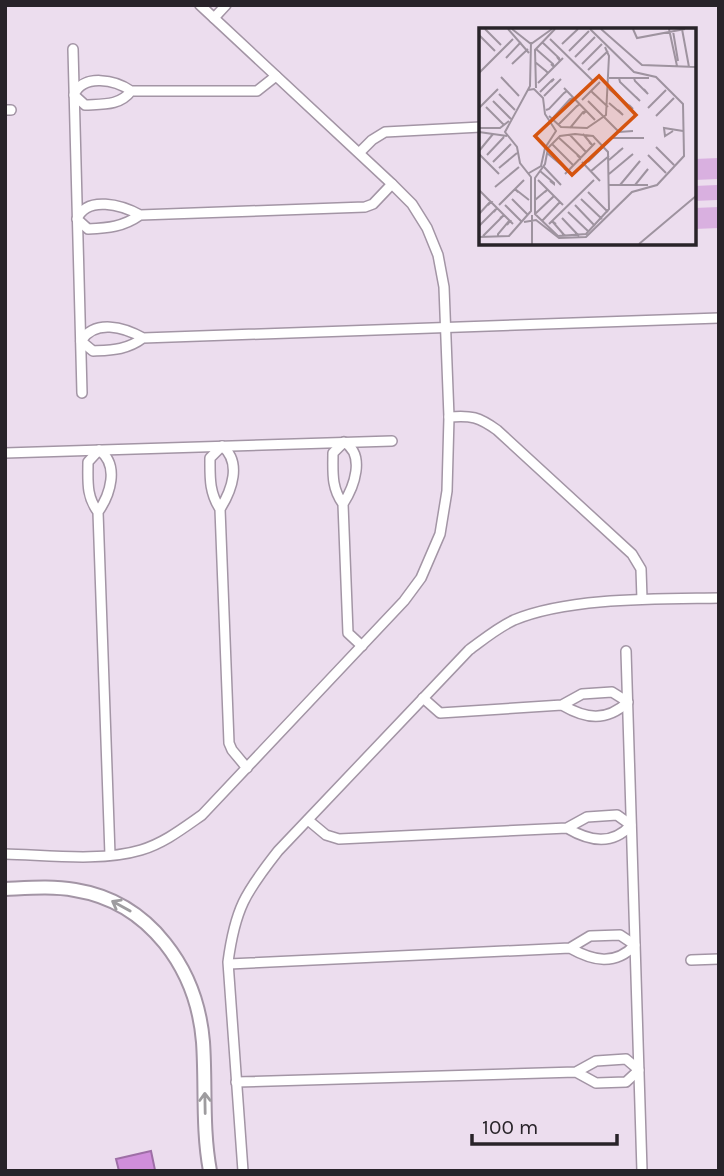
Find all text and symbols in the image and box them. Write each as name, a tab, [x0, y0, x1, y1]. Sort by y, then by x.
inset map	[479, 28, 696, 245]
one-way arrow	[111, 899, 131, 913]
one-way arrow	[198, 1092, 211, 1115]
scale bar	[472, 1102, 617, 1146]
text: 100 m	[482, 1115, 539, 1139]

